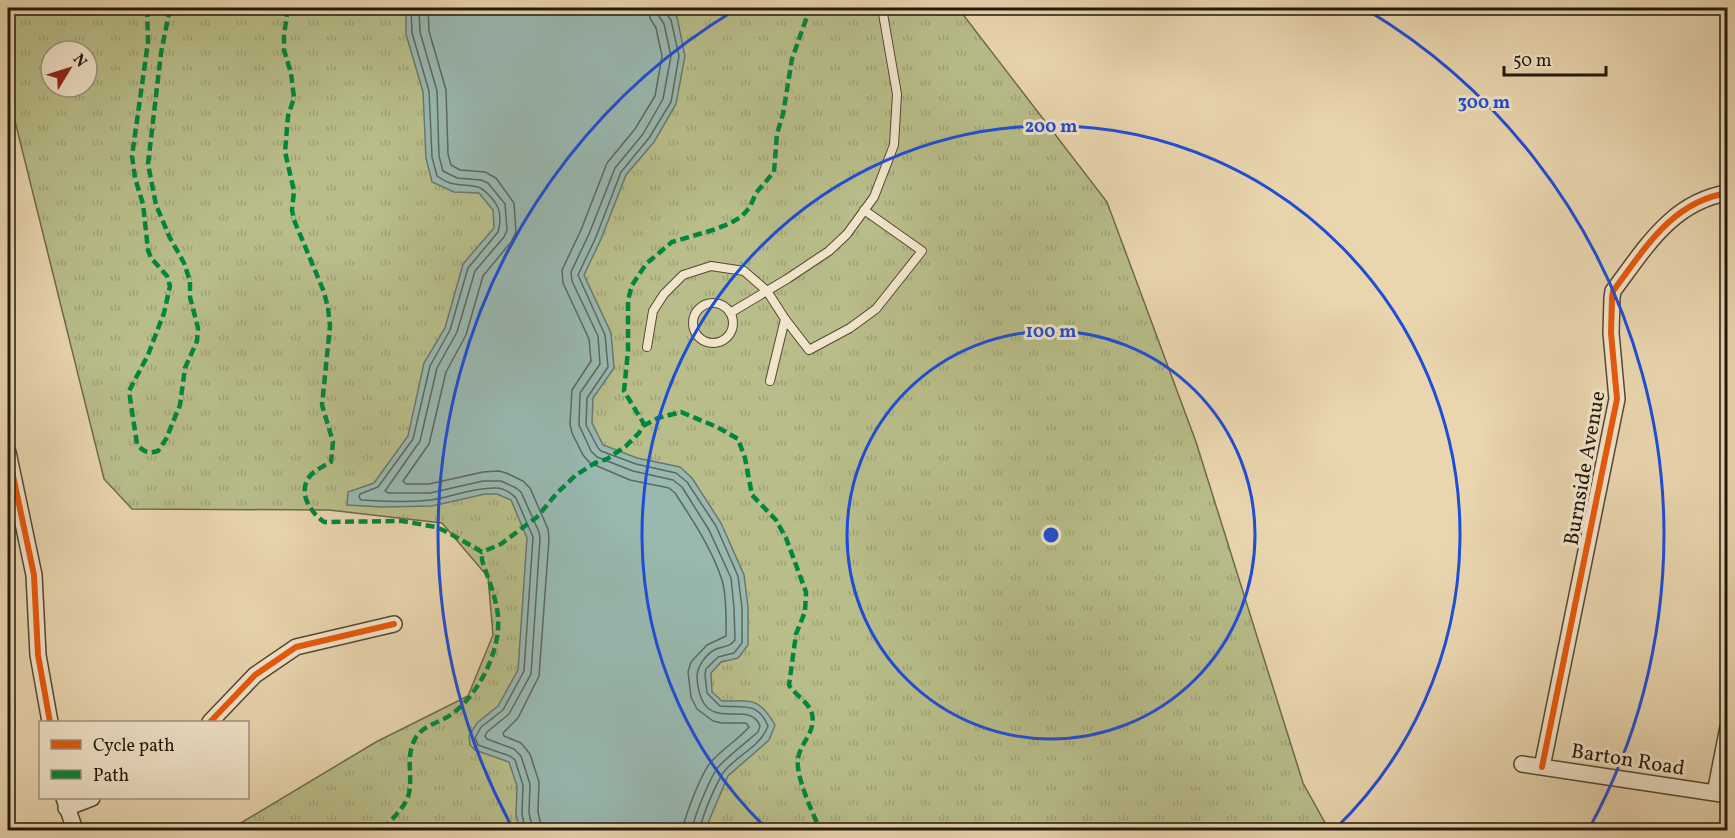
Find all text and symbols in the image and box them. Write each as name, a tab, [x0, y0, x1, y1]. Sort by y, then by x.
north arrow	[39, 39, 99, 99]
scale bar	[1504, 39, 1606, 77]
text: 50 m	[1513, 49, 1552, 74]
text: N	[67, 50, 92, 73]
text: 300 m	[1458, 91, 1510, 116]
text: 200 m	[1025, 115, 1077, 140]
text: 100 m	[1026, 320, 1076, 345]
street label: Burnside Avenue	[1558, 389, 1613, 548]
centre of rings	[1041, 525, 1061, 545]
legend	[39, 721, 249, 799]
text: Cycle path	[93, 734, 175, 759]
street label: Barton Road	[1569, 737, 1687, 784]
text: Path	[93, 764, 129, 789]

